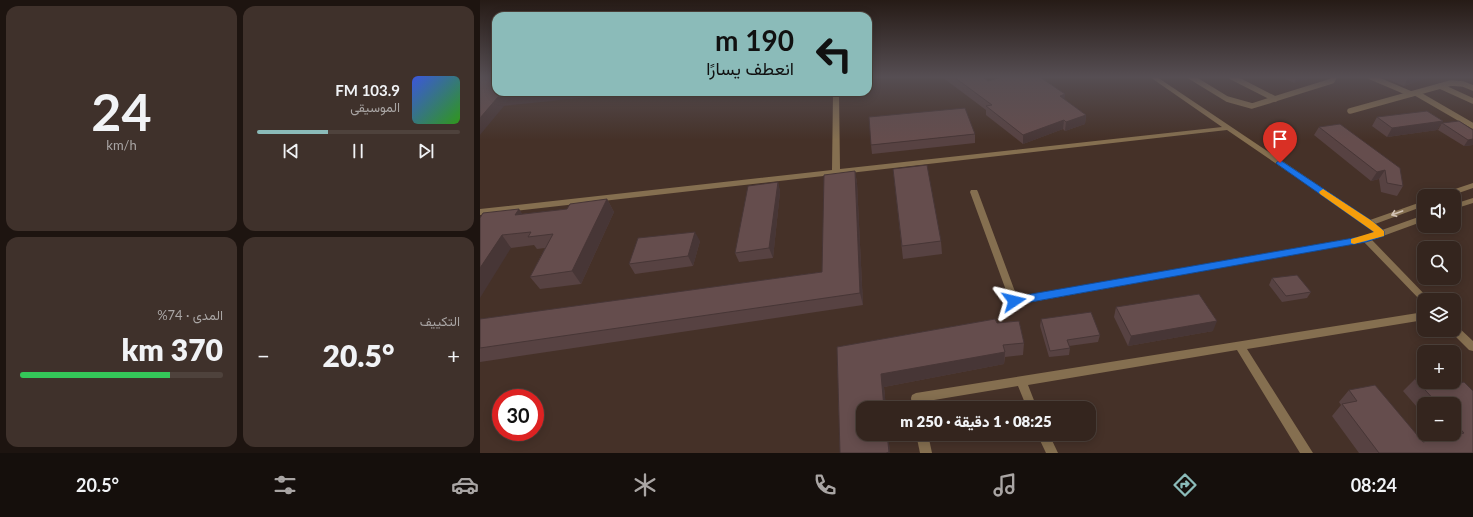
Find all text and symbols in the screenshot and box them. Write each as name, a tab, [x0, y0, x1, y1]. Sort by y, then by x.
text: 190 m	[715, 23, 794, 57]
icon: left	[808, 28, 860, 80]
text: انعطف يسارًا	[706, 57, 794, 79]
text: 24	[91, 80, 152, 142]
text: 103.9 FM	[335, 81, 400, 99]
text: الموسيقى	[350, 99, 400, 115]
pin	[1263, 122, 1297, 163]
icon: arrive	[1269, 128, 1291, 150]
text: km/h	[106, 137, 137, 153]
icon: previous	[280, 140, 302, 162]
icon: pause	[347, 140, 369, 162]
icon: next	[415, 140, 437, 162]
map controls	[1417, 189, 1461, 441]
button: sound	[1417, 189, 1461, 233]
one-way arrow	[1390, 210, 1403, 217]
button: search	[1417, 241, 1461, 285]
position arrow	[993, 280, 1035, 322]
button: layers	[1417, 293, 1461, 337]
text: المدى · 74%	[157, 307, 223, 323]
text: التكييف	[420, 313, 460, 329]
text: 370 km	[122, 331, 223, 367]
text: 20.5°	[323, 337, 394, 373]
text: −	[257, 342, 270, 369]
text: +	[447, 342, 460, 369]
button: +	[1417, 345, 1461, 389]
speed limit sign: 30	[492, 389, 544, 441]
button: −	[1417, 397, 1461, 441]
text: 08:25 · 1 دقيقة · 250 m	[900, 412, 1052, 430]
icon: filters	[271, 471, 299, 499]
icon: car	[451, 471, 479, 499]
icon: climate	[631, 471, 659, 499]
icon: phone	[811, 471, 839, 499]
icon: music	[991, 471, 1019, 499]
icon: directions	[1171, 471, 1199, 499]
text: 20.5°	[76, 474, 119, 496]
text: 08:24	[1351, 474, 1397, 496]

